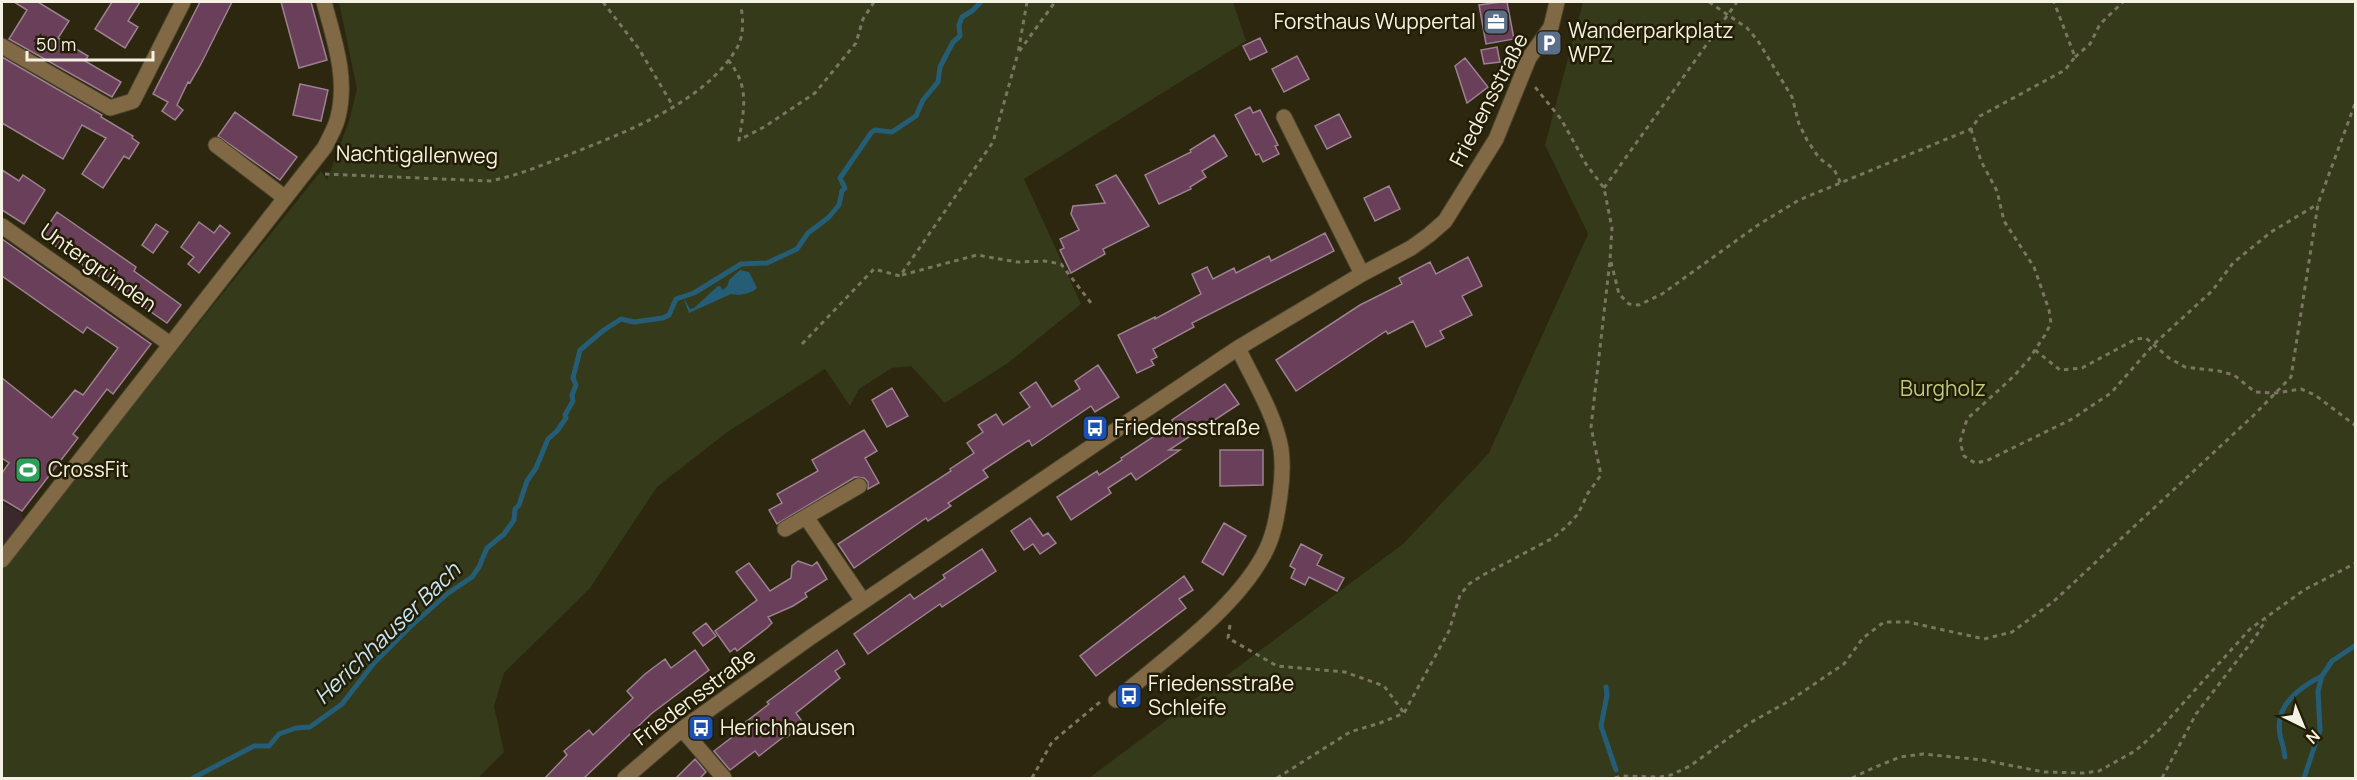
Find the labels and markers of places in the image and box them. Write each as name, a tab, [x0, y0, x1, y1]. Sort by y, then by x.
place label: Forsthaus Wuppertal	[1274, 7, 1476, 35]
office icon: Forsthaus Wuppertal	[1481, 7, 1511, 37]
place label: Wanderparkplatz WPZ	[1568, 16, 1734, 68]
parking icon: Wanderparkplatz WPZ	[1534, 28, 1564, 58]
bus stop icon: Friedensstraße	[1080, 413, 1110, 443]
place label: Friedensstraße	[1114, 413, 1260, 441]
sports icon: CrossFit	[13, 455, 43, 485]
place label: CrossFit	[48, 455, 129, 483]
place label: Friedensstraße Schleife	[1148, 669, 1294, 721]
bus stop icon: Friedensstraße Schleife	[1114, 681, 1144, 711]
bus stop icon: Herichhausen	[686, 713, 716, 743]
place label: Herichhausen	[720, 713, 855, 741]

